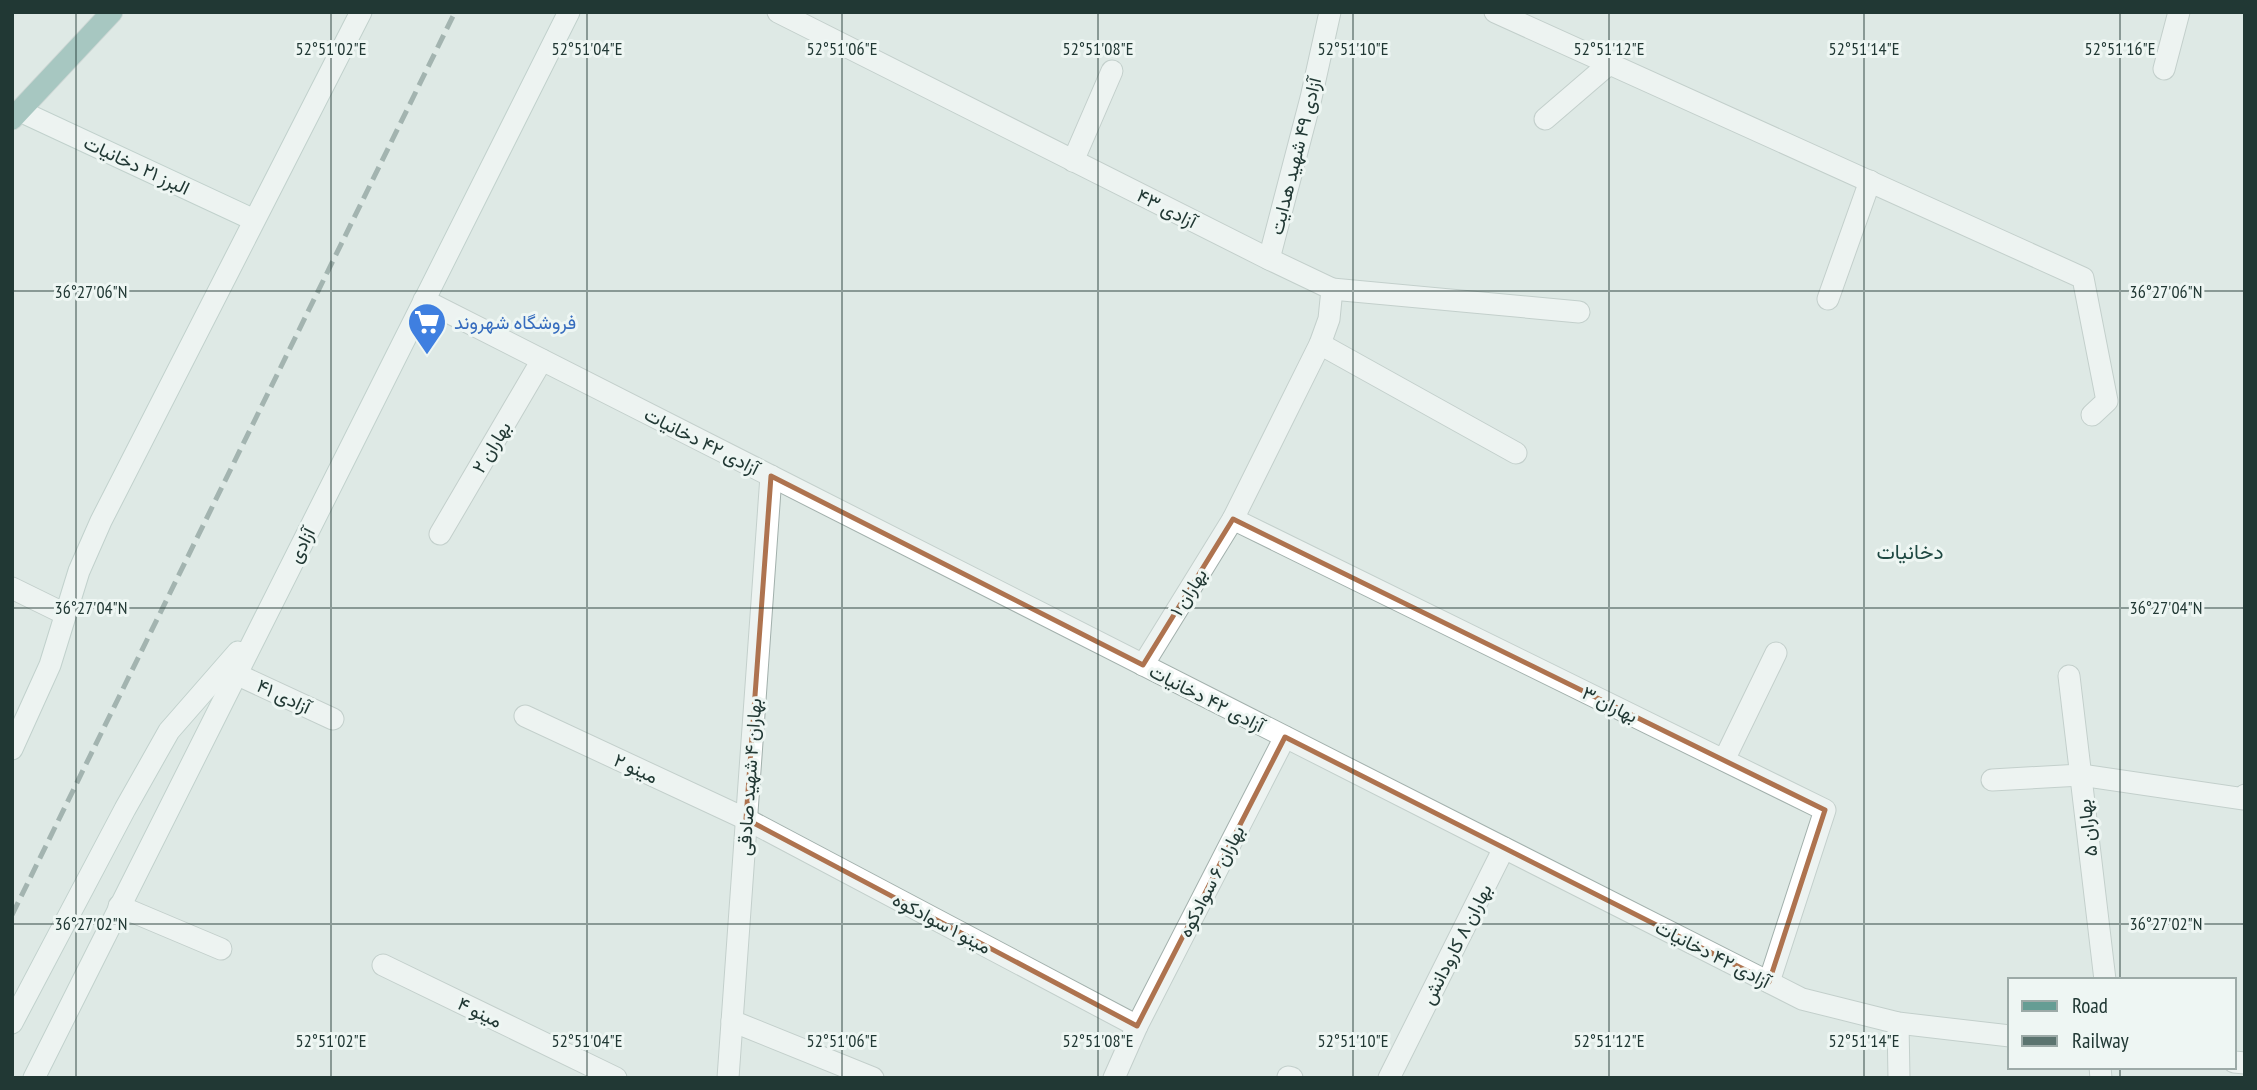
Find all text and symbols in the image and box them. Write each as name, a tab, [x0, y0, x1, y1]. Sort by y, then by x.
text: 52°51'02"E	[296, 37, 366, 60]
text: 52°51'04"E	[552, 37, 622, 60]
text: 52°51'06"E	[807, 37, 877, 60]
text: 52°51'08"E	[1063, 37, 1133, 60]
text: 52°51'10"E	[1318, 37, 1388, 60]
text: 52°51'12"E	[1574, 37, 1644, 60]
text: 52°51'14"E	[1829, 37, 1899, 60]
text: 52°51'16"E	[2085, 37, 2155, 60]
street label: آزادی ۴۹ شهید هدایت	[1264, 73, 1327, 237]
street label: البرز ۲۱ دخانیات	[80, 130, 194, 200]
street label: آزادی ۴۳	[1133, 183, 1202, 234]
text: 36°27'06"N	[55, 280, 127, 303]
text: 36°27'06"N	[2130, 280, 2202, 303]
supermarket icon: فروشگاه شهروند	[406, 301, 448, 356]
place label: فروشگاه شهروند	[454, 310, 576, 334]
street label: آزادی ۴۲ دخانیات	[640, 402, 765, 481]
street label: بهاران ۲	[466, 417, 516, 477]
street label: آزادی	[282, 522, 321, 567]
district label: دخانیات	[1876, 538, 1944, 565]
street label: بهاران ۱	[1164, 564, 1212, 620]
text: 36°27'04"N	[55, 596, 127, 619]
text: 36°27'04"N	[2130, 596, 2202, 619]
street label: آزادی ۴۲ دخانیات	[1145, 659, 1270, 738]
street label: آزادی ۴۱	[253, 673, 316, 720]
street label: بهاران ۳	[1578, 680, 1642, 728]
street label: بهاران ۴ شهید صادقی	[732, 697, 766, 857]
street label: مینو ۲	[610, 747, 662, 789]
street label: بهاران ۵	[2072, 798, 2102, 858]
street label: بهاران ۶ سوادکوه	[1173, 821, 1249, 941]
street label: بهاران ۸ کارودانش	[1415, 880, 1497, 1008]
street label: مینو ۱ سوادکوه	[889, 887, 995, 959]
text: 36°27'02"N	[55, 912, 127, 935]
text: 36°27'02"N	[2130, 912, 2202, 935]
street label: آزادی ۴۲ دخانیات	[1651, 915, 1776, 994]
legend	[2008, 978, 2236, 1069]
street label: مینو ۴	[454, 991, 506, 1033]
text: Road	[2072, 992, 2108, 1019]
text: Railway	[2072, 1027, 2129, 1054]
text: 52°51'02"E	[296, 1029, 366, 1052]
text: 52°51'04"E	[552, 1029, 622, 1052]
text: 52°51'06"E	[807, 1029, 877, 1052]
text: 52°51'08"E	[1063, 1029, 1133, 1052]
text: 52°51'10"E	[1318, 1029, 1388, 1052]
text: 52°51'12"E	[1574, 1029, 1644, 1052]
text: 52°51'14"E	[1829, 1029, 1899, 1052]

